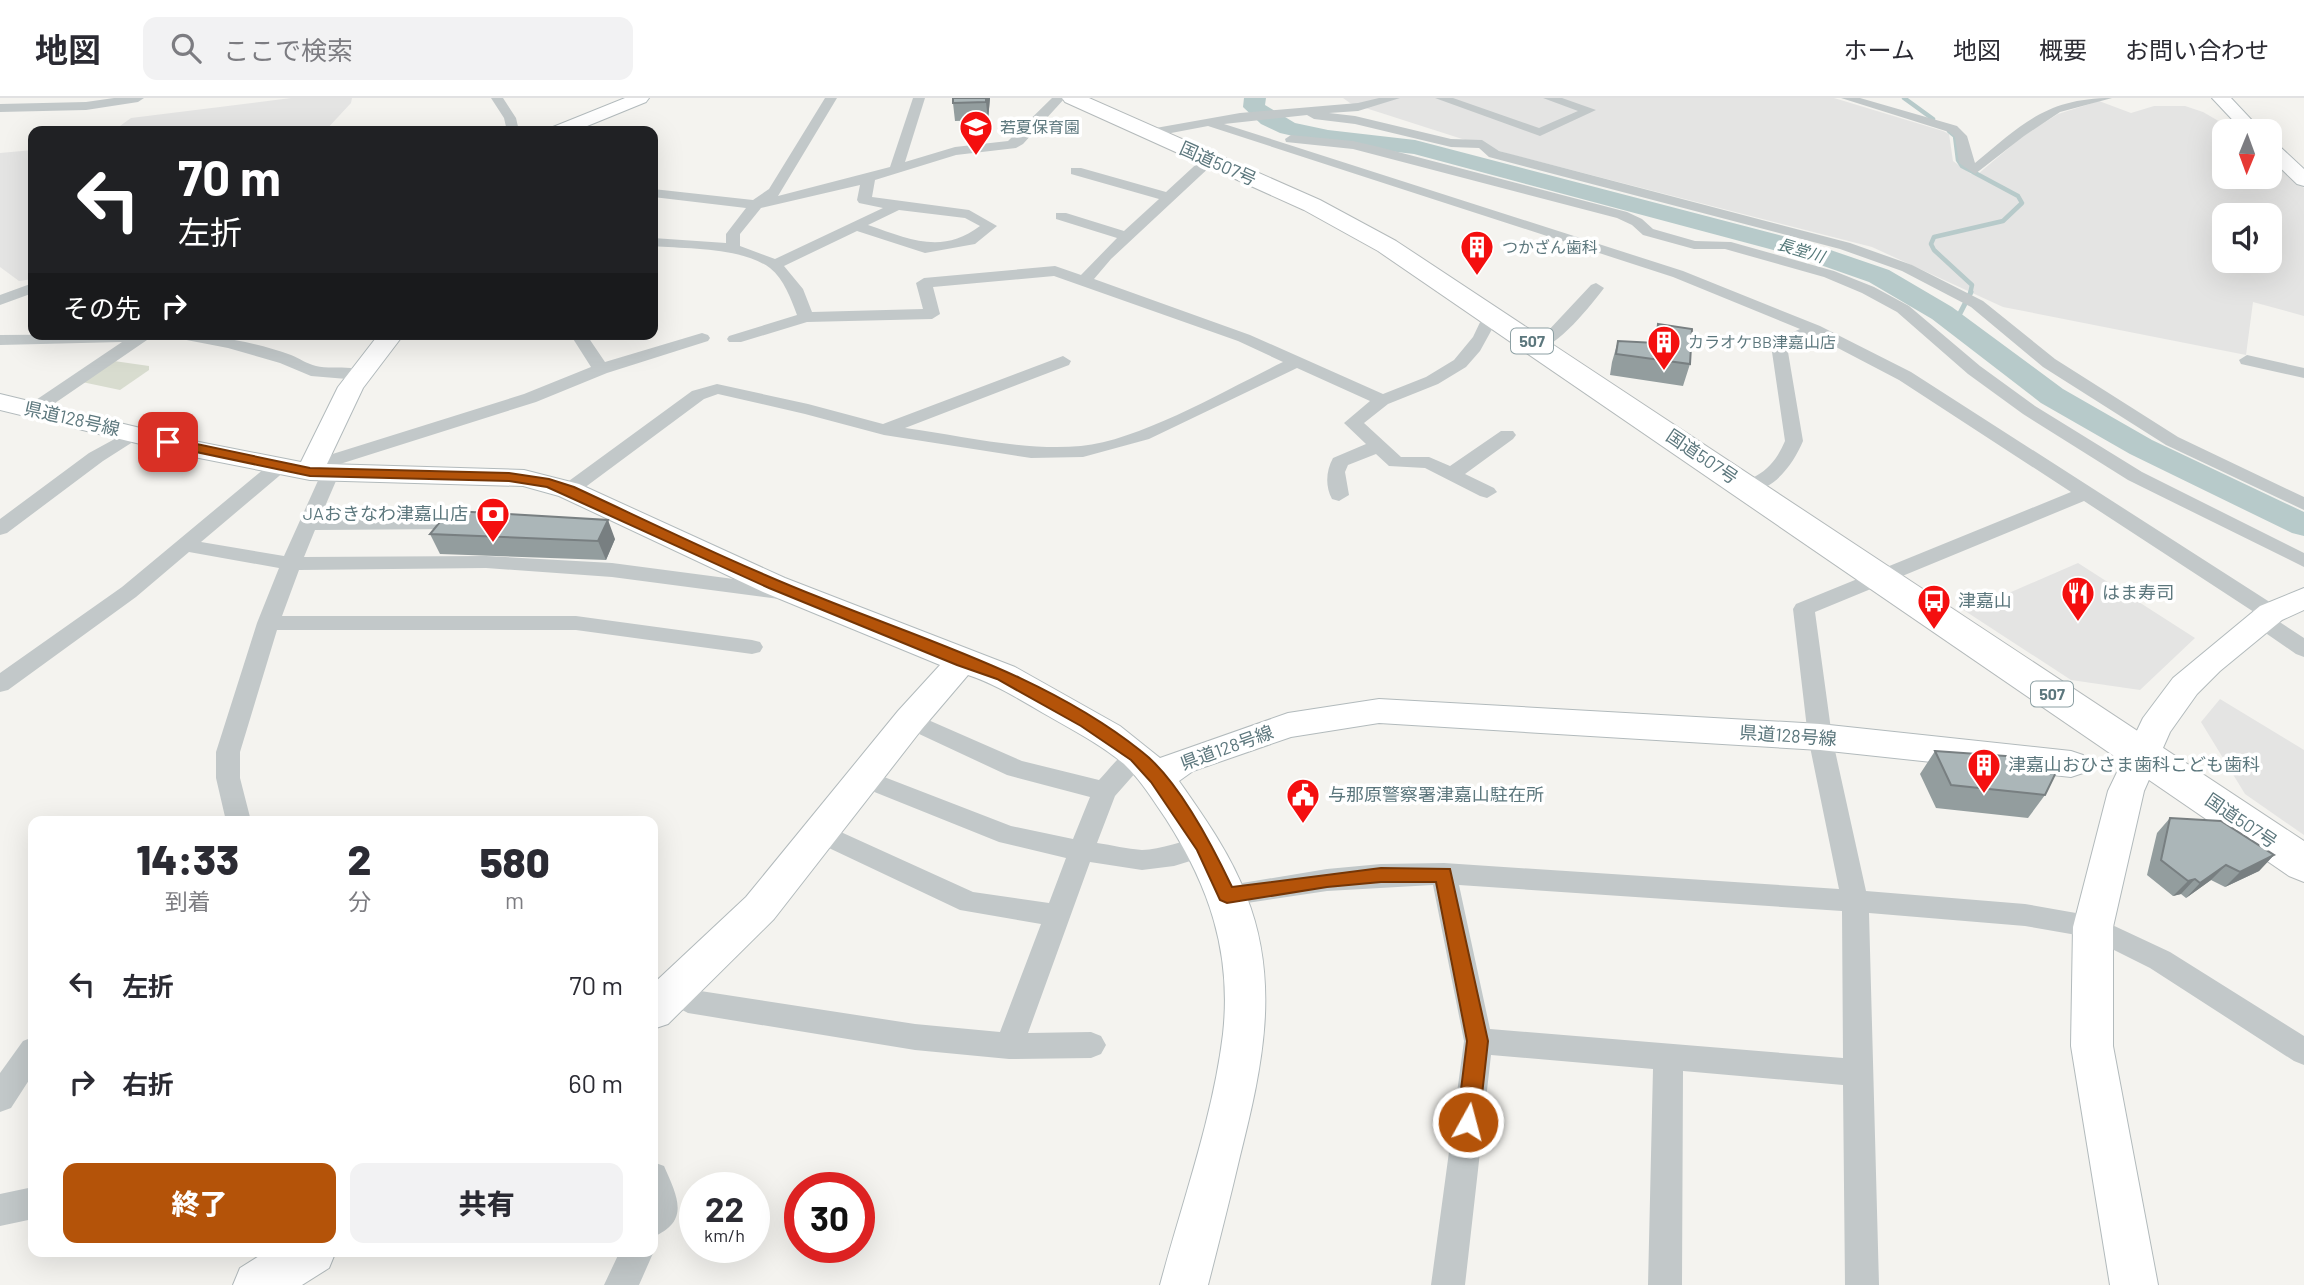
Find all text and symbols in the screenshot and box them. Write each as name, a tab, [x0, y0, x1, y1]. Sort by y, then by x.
search box	[143, 17, 633, 80]
text: 地図	[35, 29, 101, 69]
icon: search	[167, 29, 205, 67]
text: ここで検索	[223, 34, 353, 65]
text: ホーム	[1844, 35, 1915, 64]
text: 地図	[1953, 35, 2001, 64]
text: 概要	[2039, 35, 2087, 64]
text: お問い合わせ	[2125, 35, 2269, 64]
school or university icon: 若夏保育園	[957, 108, 995, 157]
place label: 若夏保育園	[1000, 117, 1080, 136]
north arrow	[2212, 119, 2282, 189]
map controls	[2212, 119, 2282, 273]
street label: 国道507号	[1177, 136, 1260, 190]
text: 70 m	[178, 147, 281, 206]
icon: left	[63, 154, 154, 245]
button: sound	[2212, 203, 2282, 273]
text: 左折	[178, 212, 242, 250]
building icon: つかざん歯科	[1458, 228, 1496, 277]
water label: 長堂川	[1775, 233, 1829, 266]
place label: つかざん歯科	[1502, 237, 1598, 256]
icon: right	[155, 287, 193, 325]
text: その先	[63, 292, 141, 323]
building icon: カラオケBB津嘉山店	[1645, 323, 1683, 372]
road number: 507	[1511, 328, 1553, 354]
place label: カラオケBB津嘉山店	[1688, 332, 1836, 351]
street label: 県道128号線	[22, 396, 122, 440]
pin	[138, 412, 198, 472]
icon: arrive	[149, 423, 187, 461]
street label: 国道507号	[1662, 424, 1743, 488]
bank icon: JAおきなわ津嘉山店	[474, 495, 512, 544]
place label: JAおきなわ津嘉山店	[303, 502, 468, 524]
restaurant icon: はま寿司	[2059, 574, 2097, 623]
place label: はま寿司	[2102, 581, 2174, 603]
bus stop icon: 津嘉山	[1915, 582, 1953, 631]
place label: 津嘉山	[1958, 589, 2012, 611]
road number: 507	[2031, 681, 2073, 706]
street label: 県道128号線	[1177, 720, 1276, 774]
street label: 県道128号線	[1739, 721, 1837, 749]
building icon: 津嘉山おひさま歯科こども歯科	[1965, 746, 2003, 795]
place label: 津嘉山おひさま歯科こども歯科	[2008, 753, 2260, 775]
public building icon: 与那原警察署津嘉山駐在所	[1284, 776, 1322, 825]
place label: 与那原警察署津嘉山駐在所	[1328, 783, 1544, 805]
street label: 国道507号	[2201, 788, 2282, 852]
text: 14:33	[136, 833, 239, 883]
text: 2	[347, 833, 371, 883]
text: 580	[480, 836, 550, 886]
text: m	[505, 886, 524, 914]
text: 到着	[165, 887, 211, 915]
text: 分	[348, 887, 371, 915]
icon: left	[63, 965, 101, 1003]
text: 70 m	[569, 969, 623, 1000]
text: 左折	[122, 970, 174, 1001]
icon: right	[63, 1063, 101, 1101]
text: 60 m	[568, 1067, 623, 1098]
text: 右折	[122, 1068, 174, 1099]
position arrow	[1431, 1085, 1505, 1159]
button: 終了	[63, 1163, 336, 1243]
button: 共有	[350, 1163, 623, 1243]
speed limit sign: 30	[784, 1172, 875, 1263]
text: 22	[705, 1187, 744, 1229]
text: km/h	[704, 1224, 745, 1246]

